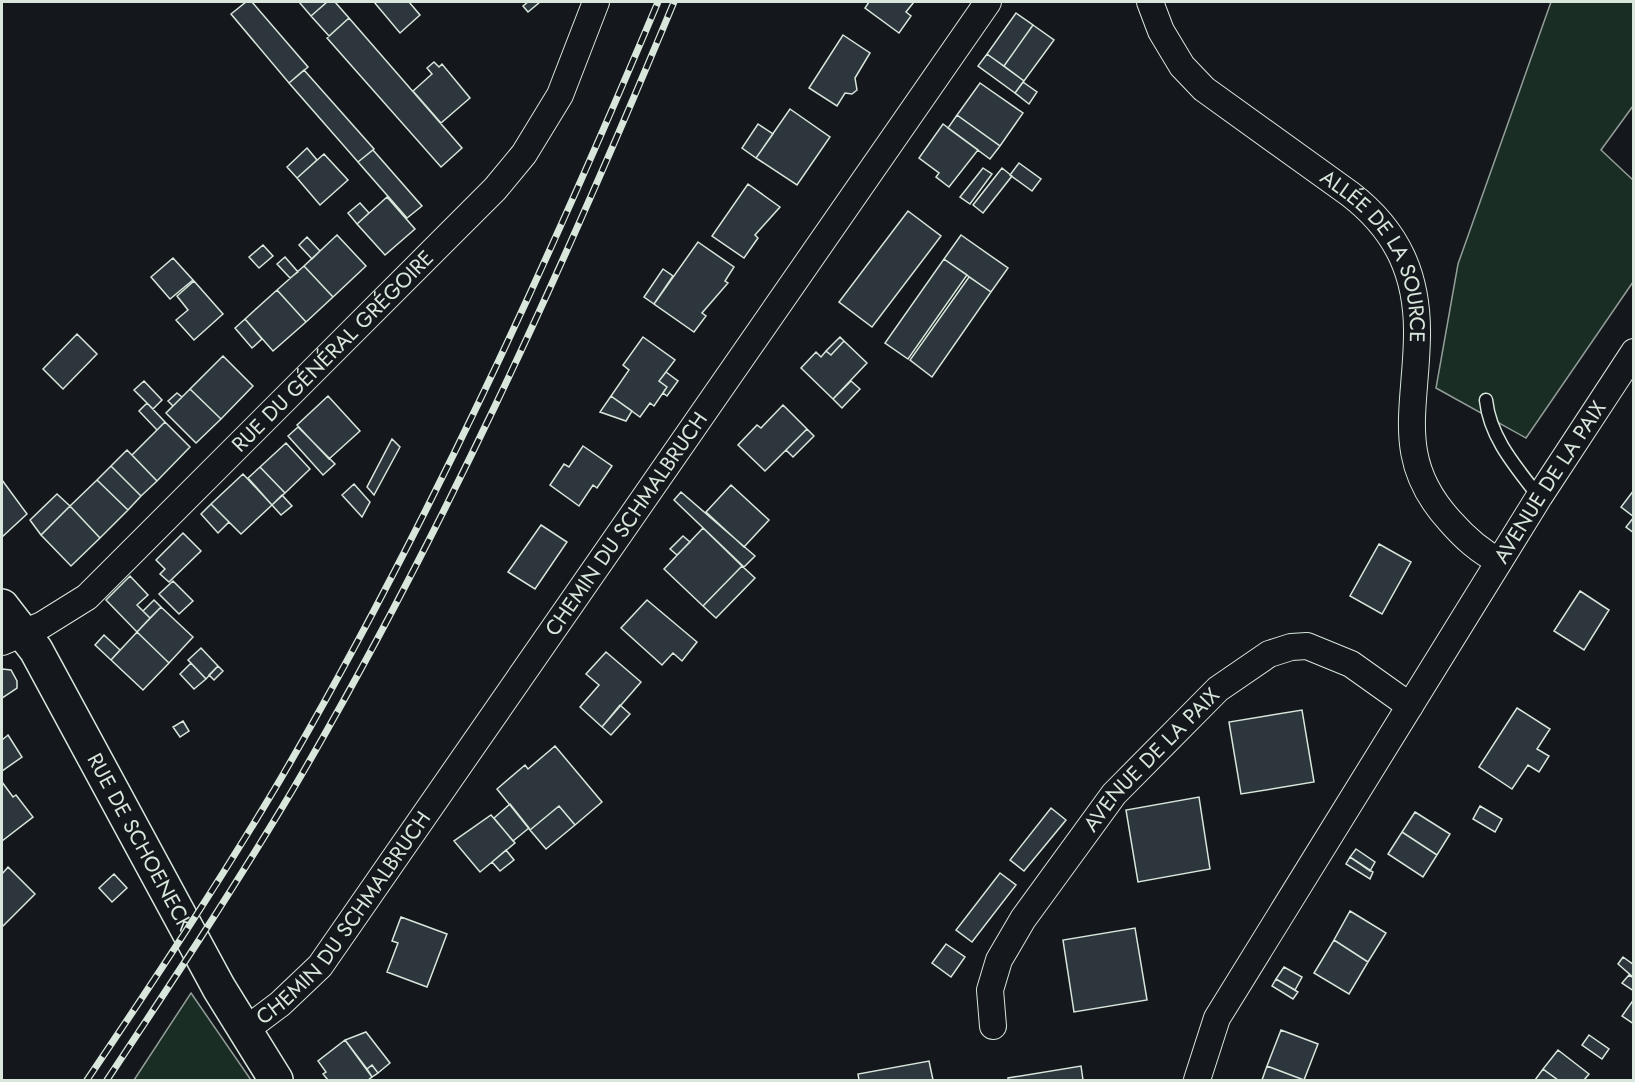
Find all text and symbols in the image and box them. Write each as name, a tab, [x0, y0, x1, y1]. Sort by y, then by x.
street label: ALLÉE DE LA SOURCE	[1314, 162, 1432, 343]
street label: RUE DU GÉNÉRAL GRÉGOIRE	[225, 244, 440, 459]
street label: AVENUE DE LA PAIX	[1487, 395, 1613, 569]
street label: CHEMIN DU SCHMALBRUCH	[538, 406, 715, 642]
street label: AVENUE DE LA PAIX	[1076, 681, 1226, 838]
street label: RUE DE SCHOENECK	[80, 748, 200, 936]
street label: CHEMIN DU SCHMALBRUCH	[250, 805, 438, 1032]

